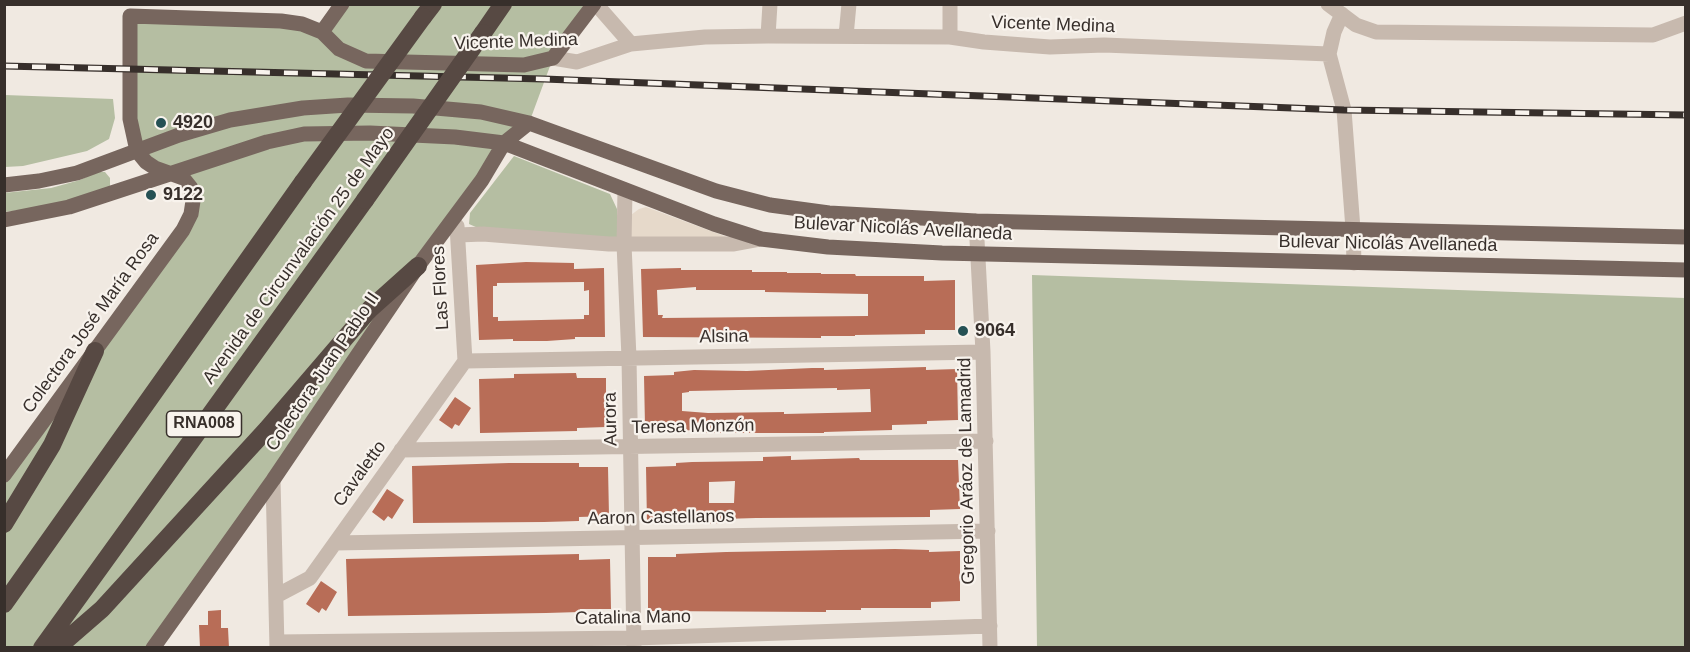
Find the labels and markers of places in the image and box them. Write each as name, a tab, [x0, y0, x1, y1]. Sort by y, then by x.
place label: 4920	[173, 112, 213, 134]
marker: 4920	[154, 116, 168, 130]
place label: 9122	[163, 184, 203, 206]
marker: 9122	[144, 188, 158, 202]
place label: 9064	[975, 320, 1015, 342]
marker: 9064	[956, 324, 970, 338]

